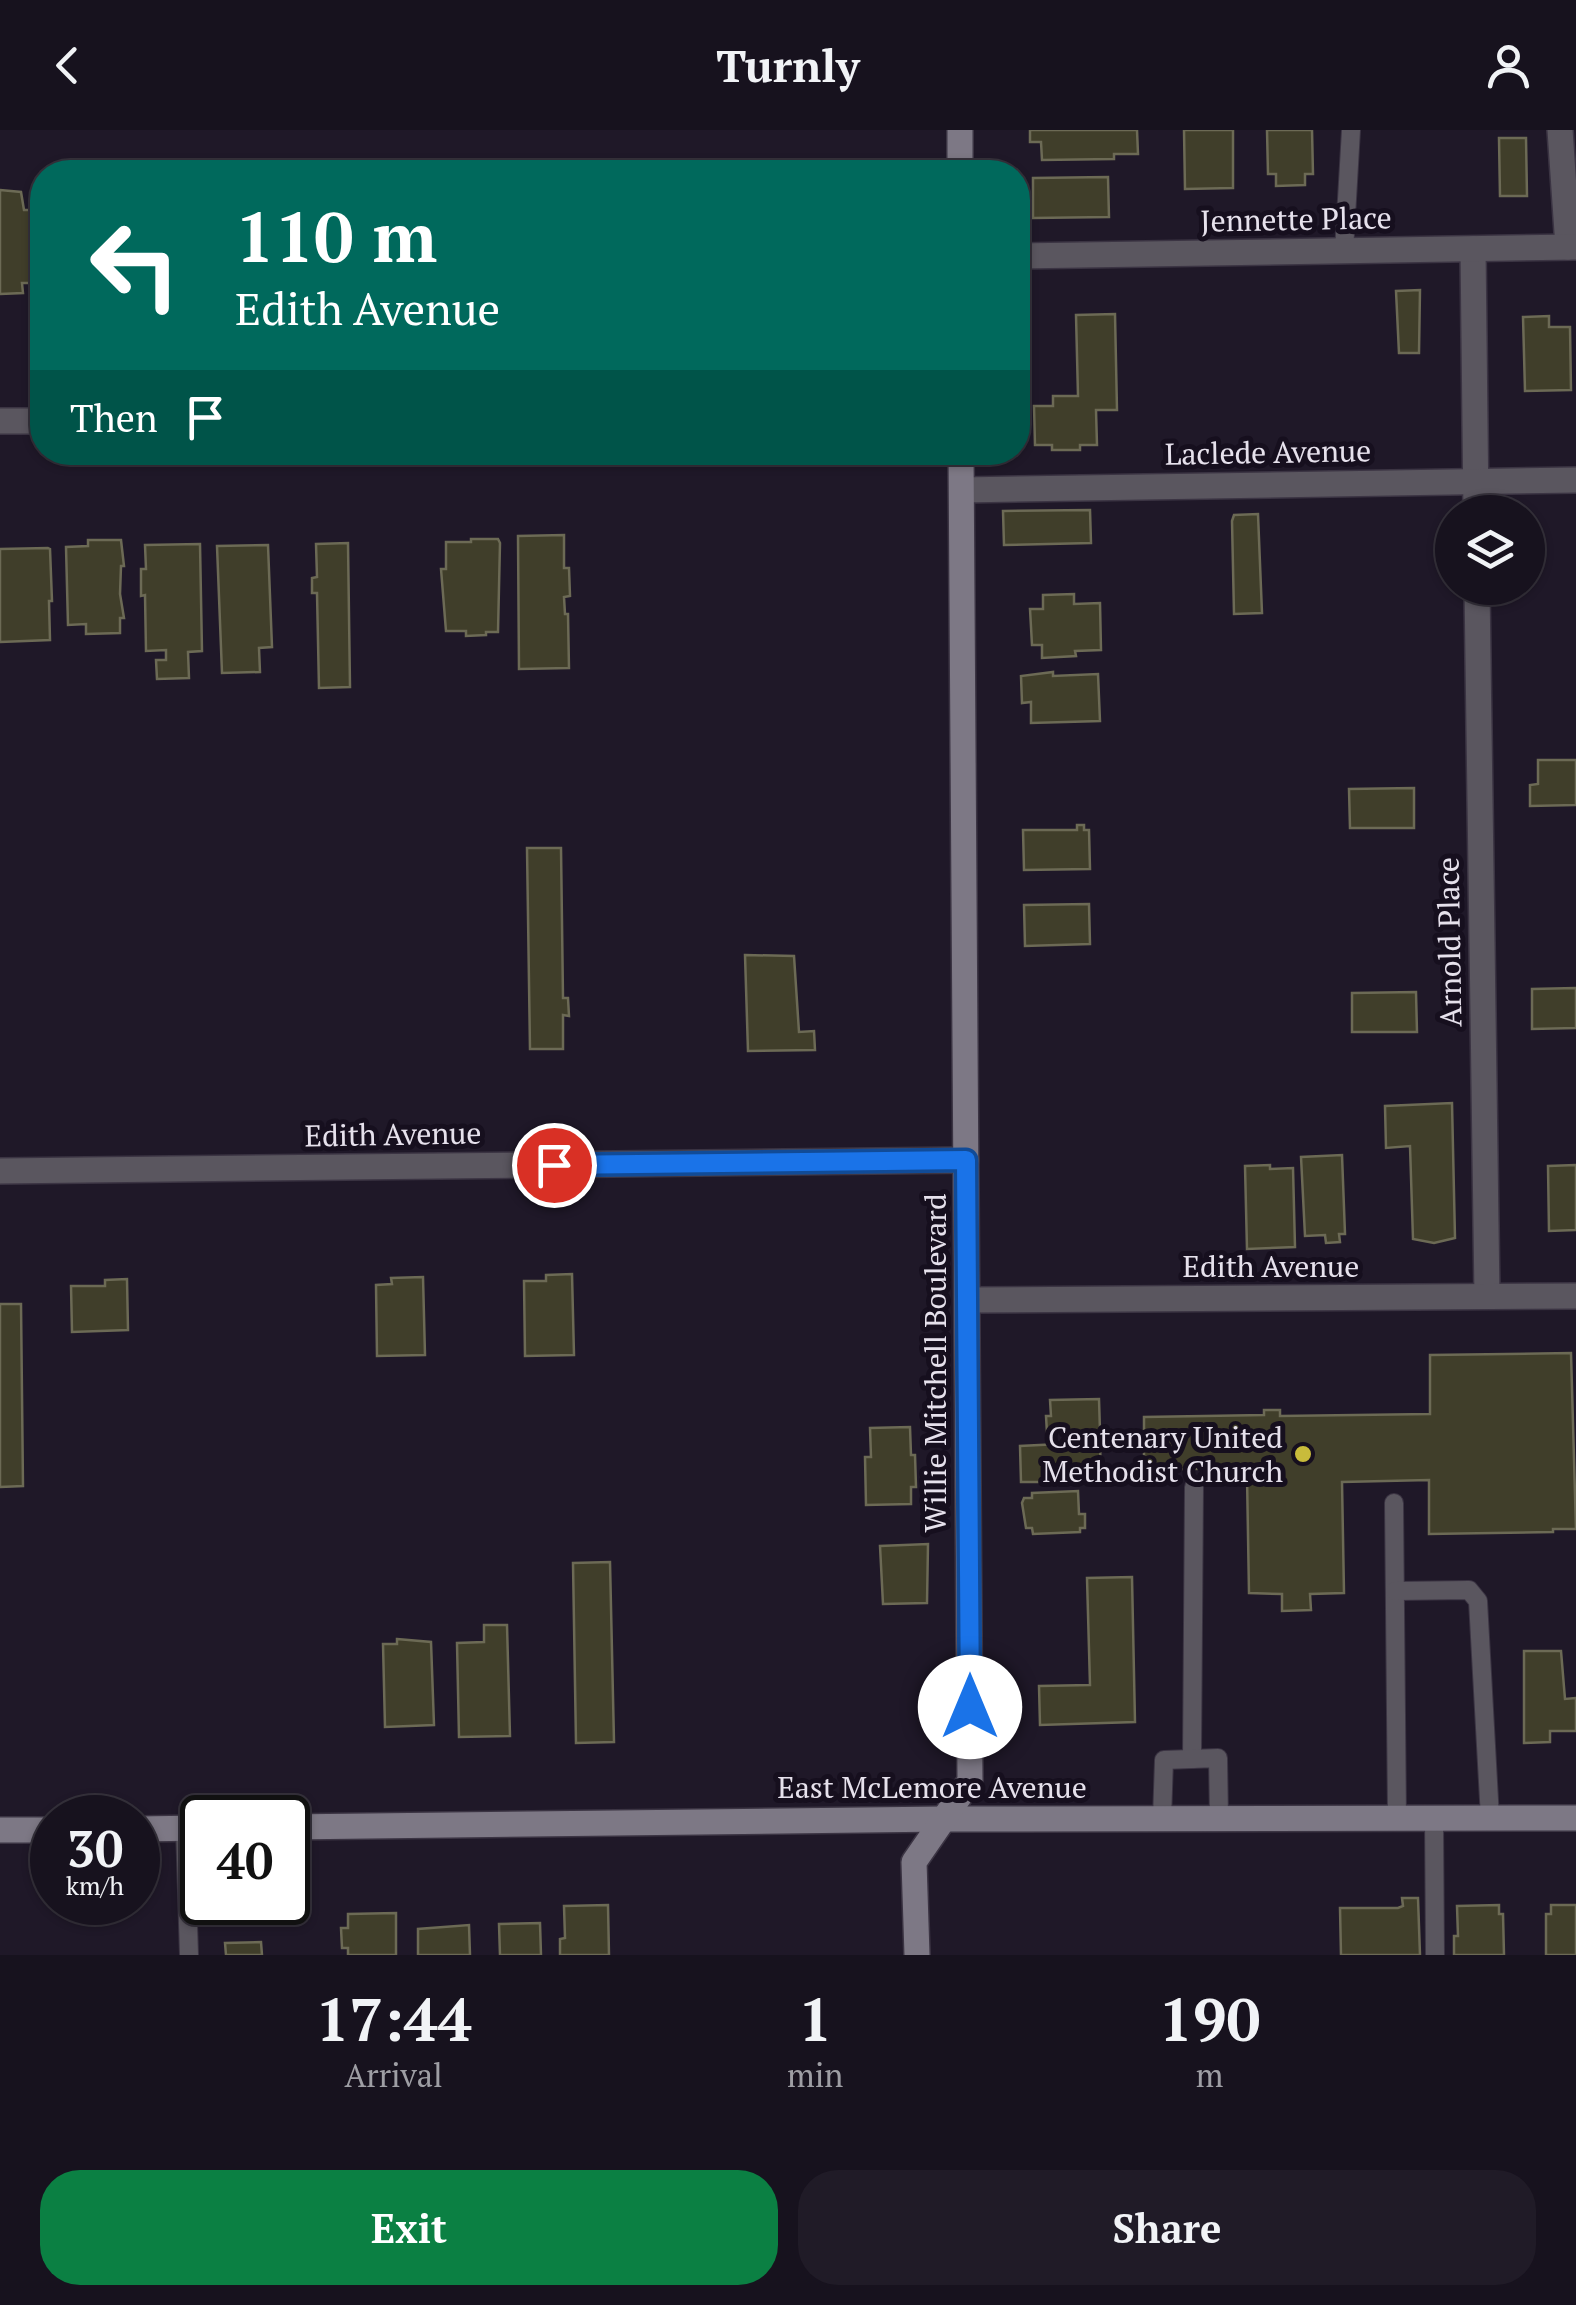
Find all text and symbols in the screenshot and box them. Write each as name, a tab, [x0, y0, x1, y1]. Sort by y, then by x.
text: Turnly	[716, 35, 860, 95]
icon: back	[40, 38, 95, 93]
icon: person	[1481, 38, 1536, 93]
text: 110 m	[235, 189, 437, 282]
street label: Jennette Place	[1200, 197, 1392, 241]
icon: left	[70, 200, 200, 330]
text: Edith Avenue	[235, 278, 500, 338]
icon: arrive	[178, 390, 233, 445]
text: Then	[70, 393, 158, 443]
street label: Laclede Avenue	[1164, 430, 1372, 474]
map controls	[1435, 495, 1545, 605]
button: layers	[1435, 495, 1545, 605]
street label: Arnold Place	[1428, 857, 1470, 1027]
street label: Edith Avenue	[304, 1112, 482, 1156]
pin	[512, 1123, 597, 1208]
icon: arrive	[527, 1138, 582, 1193]
street label: Willie Mitchell Boulevard	[915, 1193, 955, 1533]
street label: Edith Avenue	[1183, 1246, 1359, 1286]
place label: Centenary United Methodist Church	[1042, 1417, 1283, 1491]
marker: Centenary United Methodist Church	[1292, 1443, 1314, 1465]
position arrow	[918, 1655, 1022, 1759]
street label: East McLemore Avenue	[777, 1767, 1087, 1807]
speed limit sign: 40	[180, 1795, 310, 1925]
text: 30	[67, 1815, 123, 1881]
text: km/h	[66, 1869, 124, 1902]
text: 17:44	[315, 1979, 472, 2058]
text: 1	[798, 1979, 832, 2058]
text: 190	[1159, 1979, 1261, 2058]
text: Arrival	[345, 2054, 443, 2096]
text: min	[787, 2054, 843, 2096]
text: m	[1196, 2054, 1223, 2096]
button: Exit	[40, 2170, 778, 2285]
button: Share	[798, 2170, 1536, 2285]

